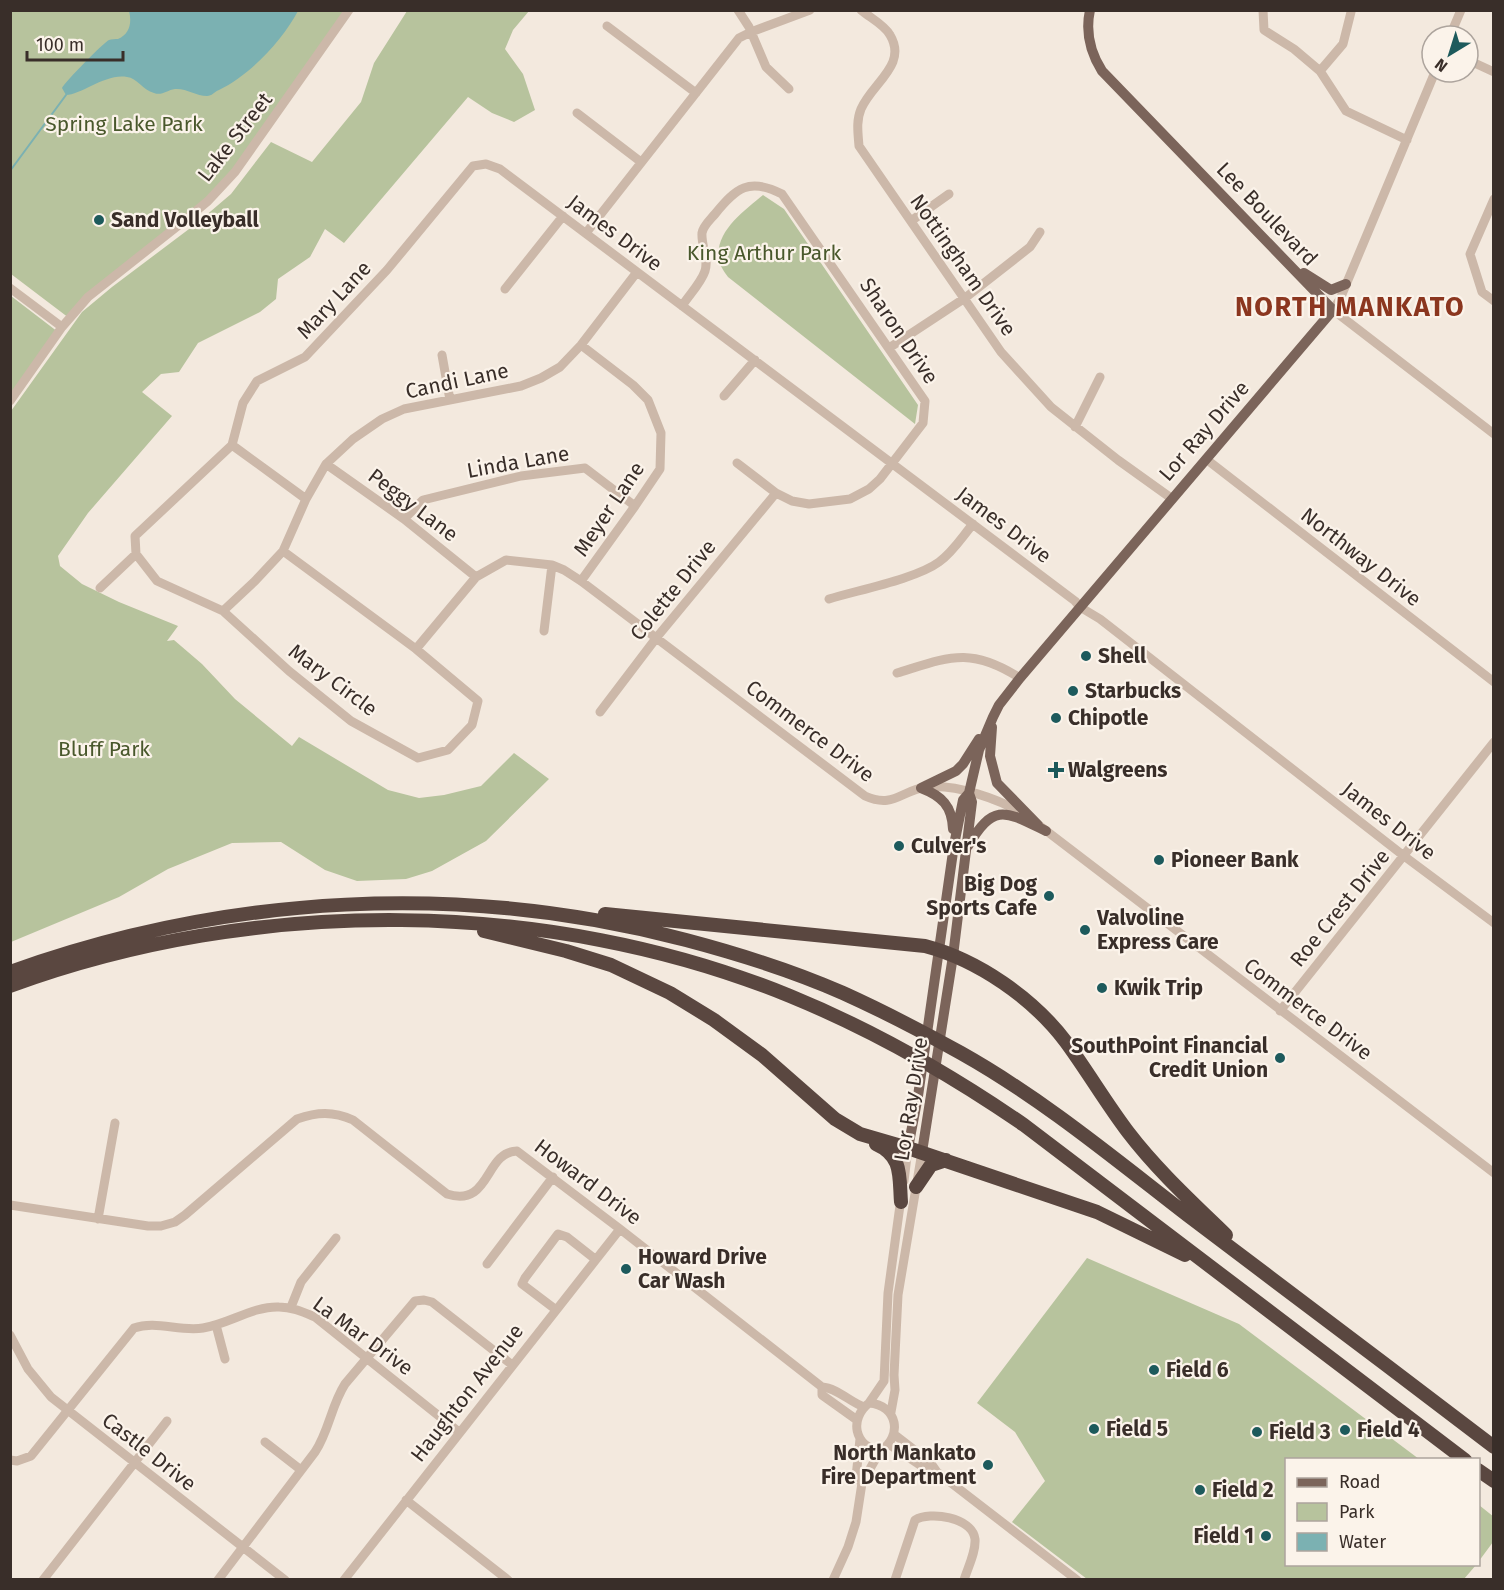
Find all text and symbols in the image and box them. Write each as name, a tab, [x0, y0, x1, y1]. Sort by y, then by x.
scale bar	[27, 24, 123, 62]
north arrow	[1420, 24, 1480, 84]
text: 100 m	[36, 34, 84, 56]
text: N	[1431, 55, 1451, 76]
street label: Lake Street	[192, 87, 278, 187]
park label: Spring Lake Park	[45, 111, 203, 137]
street label: Lee Boulevard	[1211, 157, 1323, 271]
street label: James Drive	[562, 189, 668, 277]
street label: Nottingham Drive	[904, 189, 1022, 341]
place label: Sand Volleyball	[111, 207, 259, 233]
marker: Sand Volleyball	[92, 213, 106, 227]
park label: King Arthur Park	[687, 240, 841, 266]
street label: Mary Lane	[291, 256, 377, 344]
street label: Sharon Drive	[854, 273, 944, 389]
district label: NORTH MANKATO	[1235, 291, 1465, 323]
street label: Candi Lane	[403, 357, 511, 405]
street label: Lor Ray Drive	[1153, 375, 1255, 487]
street label: Linda Lane	[465, 440, 571, 484]
street label: Meyer Lane	[568, 457, 650, 561]
street label: Peggy Lane	[363, 463, 463, 547]
street label: James Drive	[951, 481, 1057, 569]
street label: Northway Drive	[1296, 502, 1426, 612]
street label: Colette Drive	[624, 534, 722, 646]
street label: Mary Circle	[283, 638, 383, 722]
place label: Shell	[1098, 643, 1147, 669]
marker: Shell	[1079, 649, 1093, 663]
street label: Commerce Drive	[741, 674, 879, 788]
place label: Starbucks	[1085, 678, 1181, 704]
marker: Starbucks	[1066, 684, 1080, 698]
place label: Chipotle	[1068, 705, 1149, 731]
marker: Chipotle	[1049, 711, 1063, 725]
park label: Bluff Park	[58, 736, 150, 762]
place label: Walgreens	[1068, 757, 1168, 783]
marker: Walgreens	[1049, 763, 1063, 777]
street label: James Drive	[1337, 776, 1441, 866]
place label: Culver's	[911, 833, 987, 859]
marker: Culver's	[892, 839, 906, 853]
street label: Roe Crest Drive	[1285, 844, 1395, 972]
place label: Pioneer Bank	[1171, 847, 1299, 873]
marker: Pioneer Bank	[1152, 853, 1166, 867]
place label: Big Dog Sports Cafe	[926, 871, 1037, 921]
marker: Big Dog Sports Cafe	[1042, 889, 1056, 903]
place label: Valvoline Express Care	[1096, 905, 1219, 955]
marker: Valvoline Express Care	[1078, 923, 1092, 937]
street label: Commerce Drive	[1239, 952, 1377, 1066]
place label: Kwik Trip	[1114, 975, 1203, 1001]
marker: Kwik Trip	[1095, 981, 1109, 995]
place label: SouthPoint Financial Credit Union	[1071, 1033, 1269, 1083]
street label: Lor Ray Drive	[888, 1035, 934, 1163]
marker: SouthPoint Financial Credit Union	[1273, 1051, 1287, 1065]
street label: Howard Drive	[529, 1133, 647, 1231]
place label: Howard Drive Car Wash	[638, 1244, 767, 1294]
marker: Howard Drive Car Wash	[619, 1262, 633, 1276]
street label: La Mar Drive	[308, 1291, 418, 1381]
street label: Haughton Avenue	[405, 1319, 529, 1467]
place label: Field 6	[1166, 1357, 1229, 1383]
marker: Field 6	[1147, 1363, 1161, 1377]
street label: Castle Drive	[97, 1407, 201, 1497]
place label: Field 5	[1106, 1416, 1168, 1442]
place label: Field 4	[1357, 1417, 1420, 1443]
place label: Field 3	[1269, 1419, 1331, 1445]
marker: Field 5	[1087, 1422, 1101, 1436]
marker: Field 4	[1338, 1423, 1352, 1437]
marker: Field 3	[1250, 1425, 1264, 1439]
place label: North Mankato Fire Department	[821, 1440, 977, 1490]
marker: North Mankato Fire Department	[981, 1458, 995, 1472]
legend	[1285, 1458, 1480, 1566]
text: Road	[1339, 1471, 1381, 1493]
place label: Field 2	[1212, 1477, 1274, 1503]
marker: Field 2	[1193, 1483, 1207, 1497]
text: Park	[1339, 1501, 1375, 1523]
place label: Field 1	[1193, 1523, 1254, 1549]
marker: Field 1	[1259, 1529, 1273, 1543]
text: Water	[1339, 1531, 1386, 1553]

